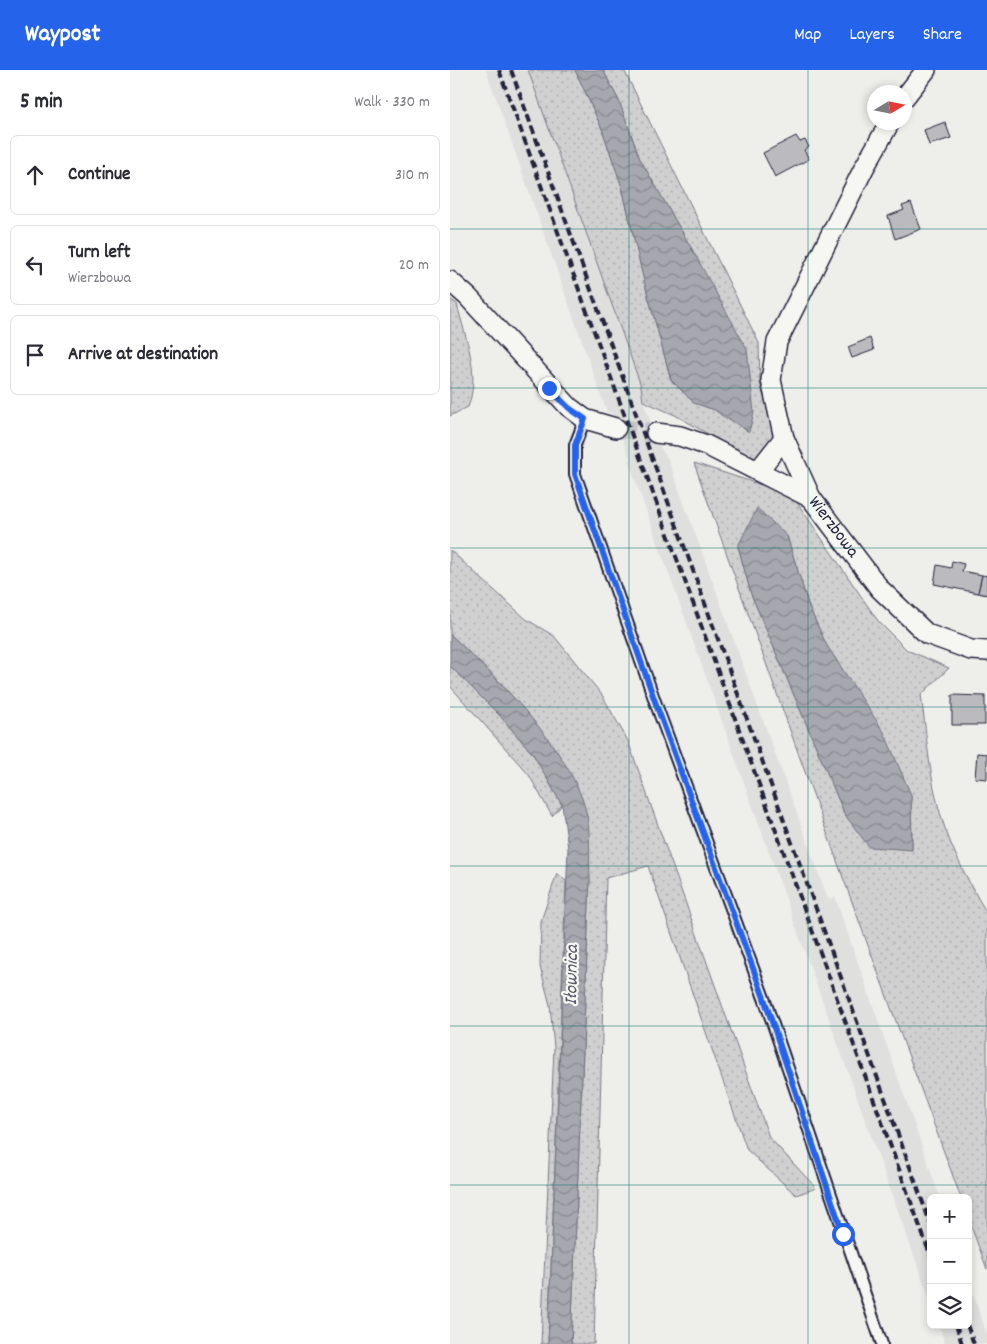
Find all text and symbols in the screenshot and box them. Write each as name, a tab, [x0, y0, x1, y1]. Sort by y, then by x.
text: Waypost	[25, 18, 100, 52]
text: Map	[794, 23, 821, 48]
text: Layers	[849, 23, 895, 48]
text: Share	[923, 23, 962, 48]
north arrow	[867, 85, 912, 130]
text: 5 min	[20, 88, 63, 118]
text: Walk · 330 m	[354, 91, 430, 114]
icon: ahead	[21, 161, 49, 189]
text: Continue	[68, 162, 130, 189]
text: 310 m	[395, 164, 429, 187]
text: Turn left	[68, 240, 131, 267]
icon: left	[21, 251, 49, 279]
text: 20 m	[399, 254, 429, 277]
text: Wierzbowa	[68, 267, 131, 290]
icon: arrive	[21, 341, 49, 369]
text: Arrive at destination	[68, 342, 218, 369]
route end	[538, 377, 561, 400]
street label: Wierzbowa	[802, 491, 865, 563]
water label: Iłownica	[559, 944, 587, 1005]
map controls	[927, 1194, 972, 1329]
button: +	[927, 1194, 972, 1239]
route start	[832, 1223, 855, 1246]
button: −	[927, 1239, 972, 1284]
button: layers	[927, 1284, 972, 1329]

